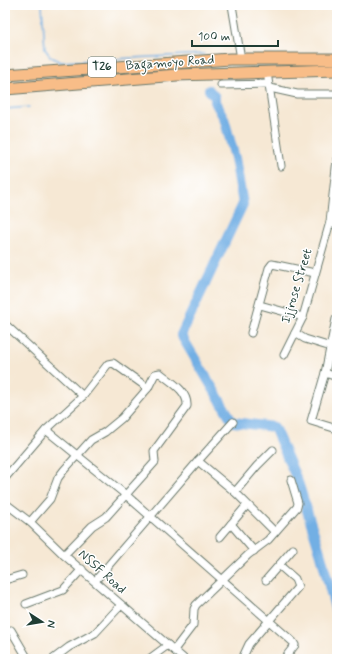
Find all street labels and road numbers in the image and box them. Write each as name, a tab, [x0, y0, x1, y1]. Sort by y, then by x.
street label: Bagamoyo Road	[125, 51, 215, 77]
road number: T26	[88, 57, 116, 77]
street label: Ijjrose Street	[278, 246, 316, 325]
street label: NSSF Road	[74, 546, 130, 598]

